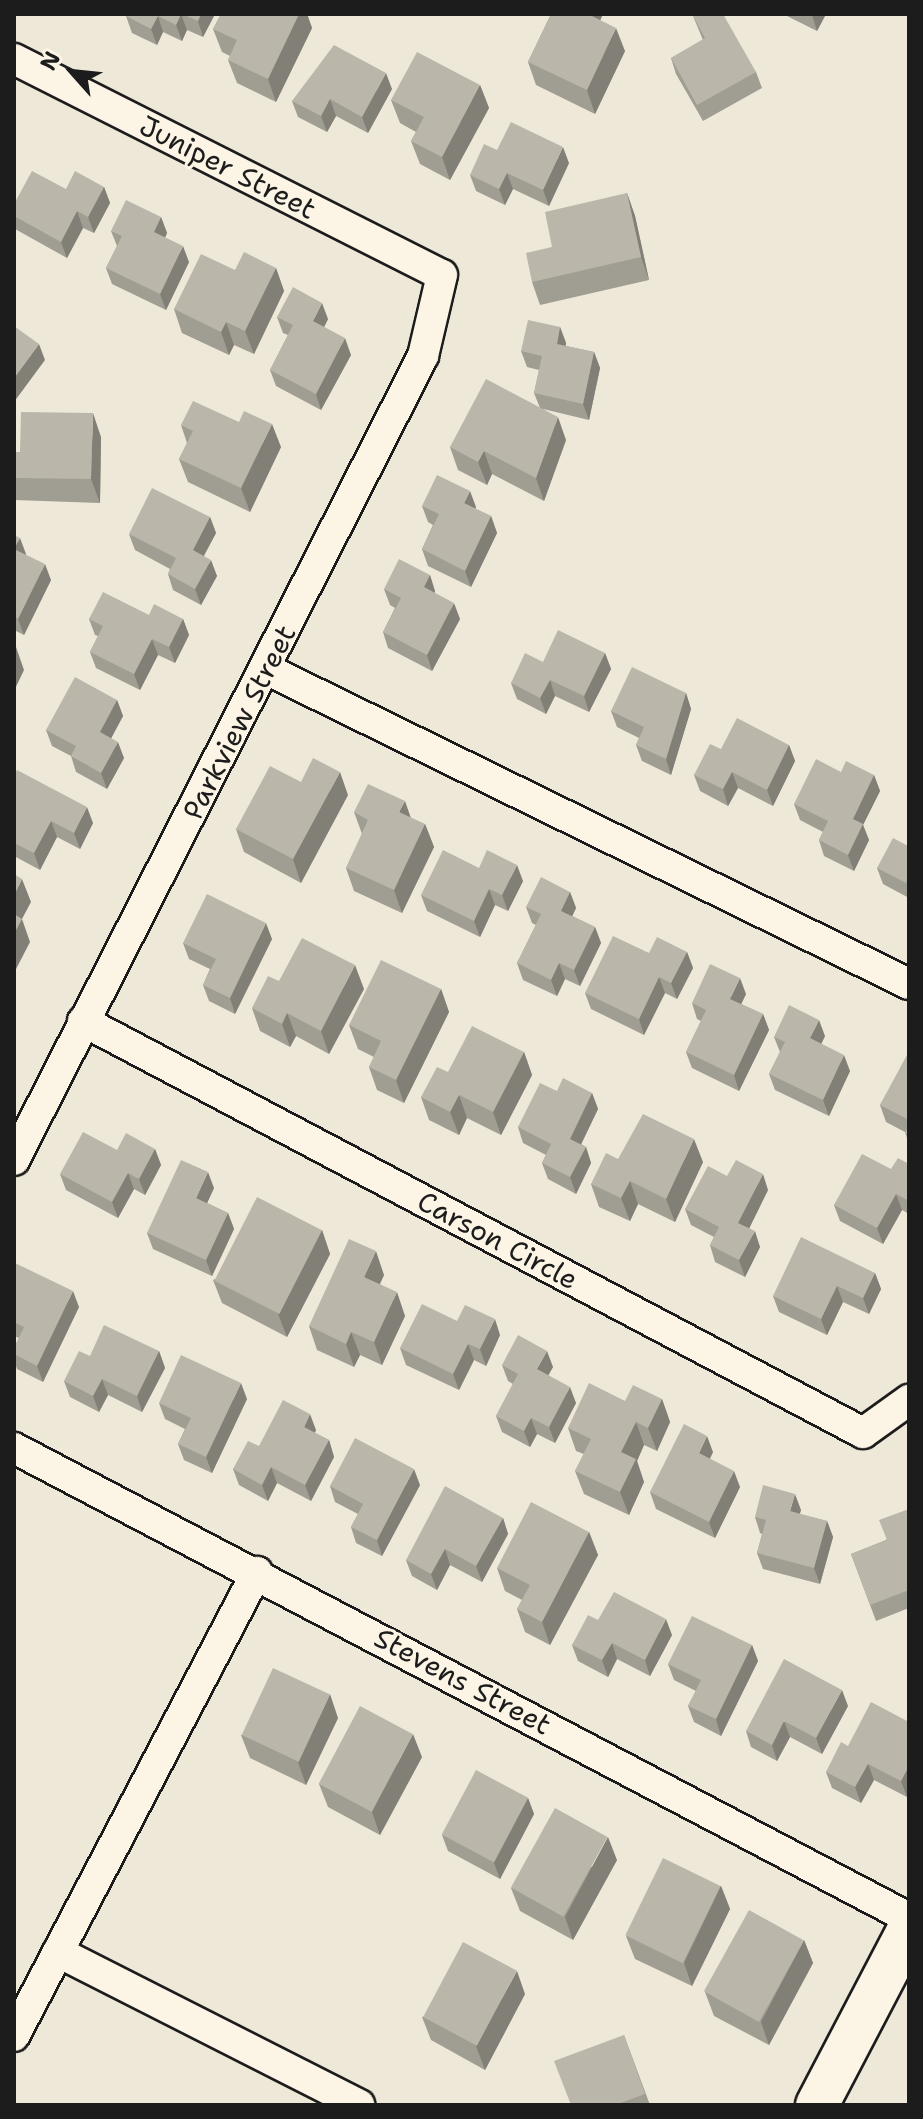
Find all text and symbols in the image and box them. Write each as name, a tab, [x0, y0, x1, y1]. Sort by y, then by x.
north arrow	[32, 32, 112, 112]
text: N	[33, 47, 67, 75]
street label: Juniper Street	[134, 108, 322, 226]
street label: Parkview Street	[175, 619, 303, 825]
street label: Carson Circle	[412, 1184, 584, 1296]
street label: Stevens Street	[369, 1620, 557, 1742]

